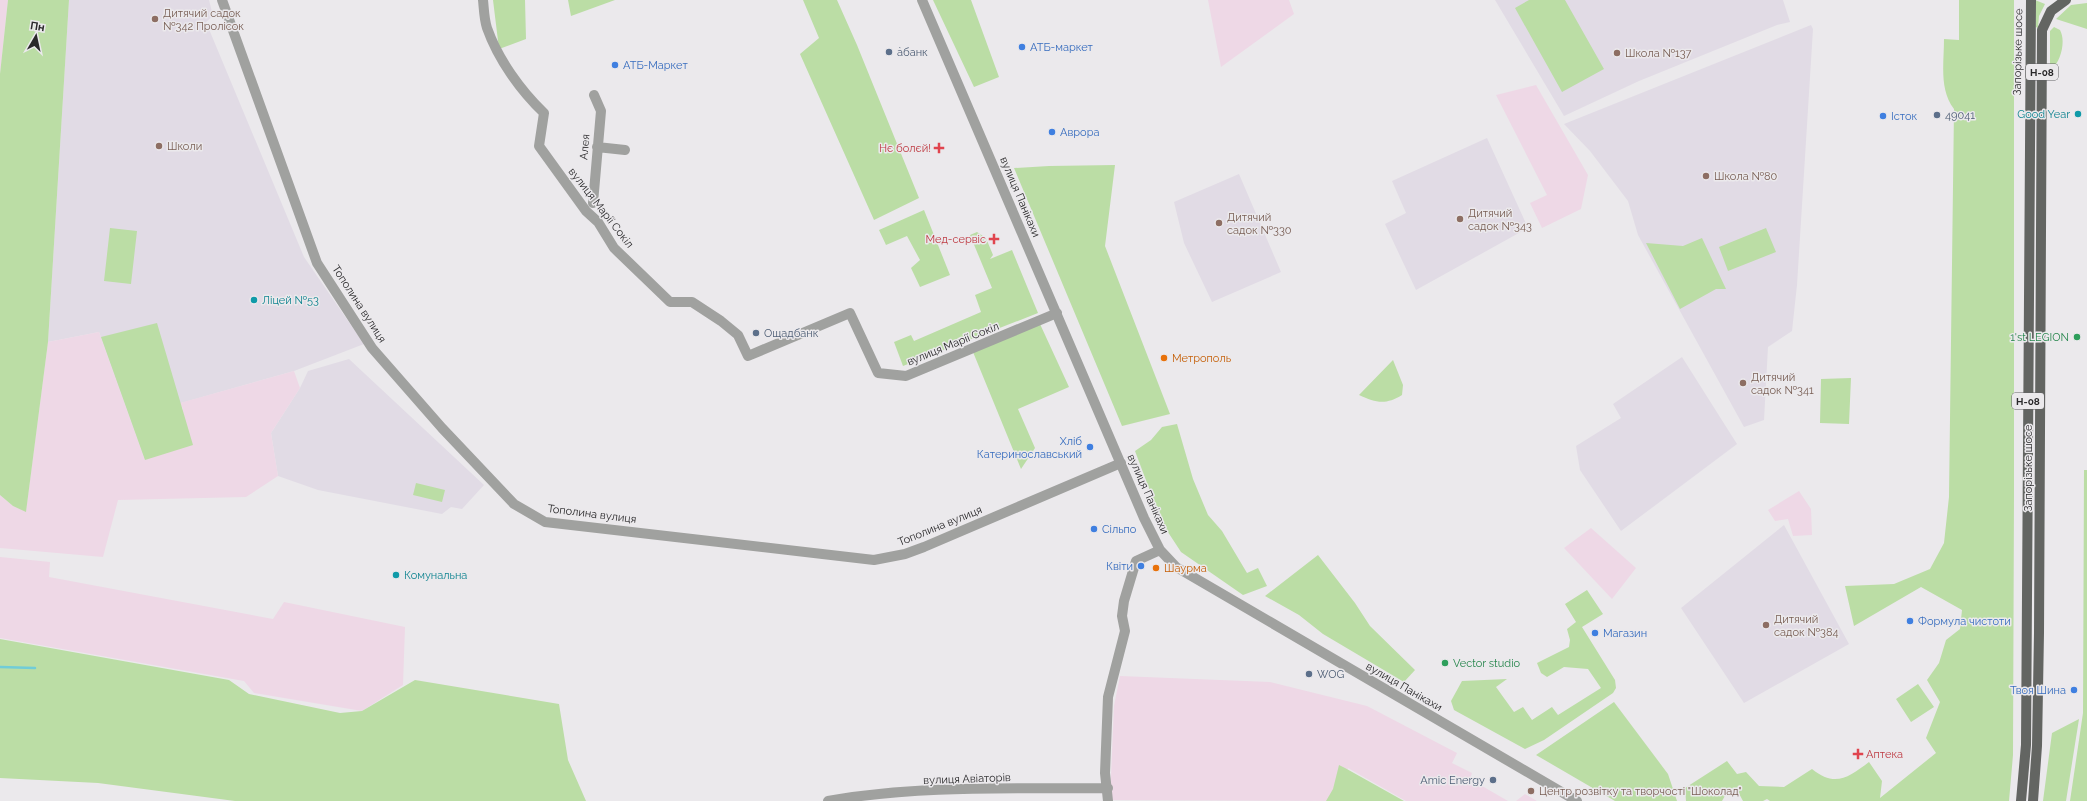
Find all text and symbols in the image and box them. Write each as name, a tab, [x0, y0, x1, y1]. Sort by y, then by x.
place label: Дитячий садок №342 Пролісок	[163, 7, 244, 33]
street label: Запорізьке шосе	[2011, 8, 2025, 96]
marker: Дитячий садок №342 Пролісок	[150, 14, 160, 24]
north arrow	[16, 16, 56, 56]
text: Пн	[29, 19, 46, 34]
place label: АТБ-маркет	[1030, 41, 1094, 54]
marker: АТБ-маркет	[1017, 42, 1027, 52]
place label: а̀банк	[897, 46, 928, 59]
marker: а̀банк	[884, 47, 894, 57]
place label: Школа №137	[1625, 47, 1692, 60]
marker: Школа №137	[1612, 48, 1622, 58]
place label: АТБ-Маркет	[623, 59, 688, 72]
marker: АТБ-Маркет	[610, 60, 620, 70]
road number: Н-08	[2026, 64, 2058, 80]
place label: Good Year	[2017, 108, 2070, 121]
place label: 49041	[1945, 109, 1975, 122]
marker: Good Year	[2073, 109, 2083, 119]
place label: Істок	[1891, 110, 1917, 123]
marker: 49041	[1932, 110, 1942, 120]
marker: Істок	[1878, 111, 1888, 121]
place label: Аврора	[1060, 126, 1099, 139]
marker: Аврора	[1047, 127, 1057, 137]
street label: Алея	[577, 134, 593, 160]
place label: Школи	[167, 140, 202, 153]
marker: Школи	[154, 141, 164, 151]
place label: Нє болєй!	[879, 142, 931, 155]
marker: Нє болєй!	[934, 143, 944, 153]
street label: вулиця Панікахи	[997, 155, 1043, 239]
street label: вулиця Марії Сокіл	[566, 165, 636, 251]
place label: Школа №80	[1714, 170, 1778, 183]
marker: Школа №80	[1701, 171, 1711, 181]
place label: Дитячий садок №343	[1468, 207, 1532, 233]
place label: Дитячий садок №330	[1227, 211, 1292, 237]
marker: Дитячий садок №343	[1455, 214, 1465, 224]
marker: Дитячий садок №330	[1214, 218, 1224, 228]
place label: Мед-сервіс	[925, 233, 986, 246]
marker: Мед-сервіс	[989, 234, 999, 244]
street label: Тополина вулиця	[329, 263, 389, 345]
place label: Ліцей №53	[262, 294, 319, 307]
marker: Ліцей №53	[249, 295, 259, 305]
street label: вулиця Марії Сокіл	[905, 320, 1001, 368]
place label: Ощадбанк	[764, 327, 819, 340]
marker: Ощадбанк	[751, 328, 761, 338]
place label: 1'st LEGION	[2010, 331, 2069, 344]
marker: 1'st LEGION	[2072, 332, 2082, 342]
place label: Метрополь	[1172, 352, 1232, 365]
marker: Метрополь	[1159, 353, 1169, 363]
place label: Дитячий садок №341	[1751, 371, 1814, 397]
marker: Дитячий садок №341	[1738, 378, 1748, 388]
road number: Н-08	[2012, 393, 2044, 409]
street label: Запорізьке шосе	[2022, 424, 2035, 511]
place label: Хліб Катеринославський	[977, 435, 1082, 461]
marker: Хліб Катеринославський	[1085, 442, 1095, 452]
street label: вулиця Панікахи	[1125, 452, 1171, 536]
street label: Тополина вулиця	[547, 502, 637, 526]
street label: Тополина вулиця	[896, 503, 984, 549]
place label: Сільпо	[1102, 523, 1137, 536]
marker: Сільпо	[1089, 524, 1099, 534]
place label: Квіти	[1106, 560, 1133, 573]
marker: Квіти	[1136, 561, 1146, 571]
place label: Шаурма	[1164, 562, 1207, 575]
marker: Шаурма	[1151, 563, 1161, 573]
place label: Комунальна	[404, 569, 467, 582]
marker: Комунальна	[391, 570, 401, 580]
place label: Дитячий садок №384	[1774, 613, 1838, 639]
place label: Формула чистоти	[1918, 615, 2011, 628]
marker: Формула чистоти	[1905, 616, 1915, 626]
marker: Дитячий садок №384	[1761, 620, 1771, 630]
place label: Магазин	[1603, 627, 1647, 640]
marker: Магазин	[1590, 628, 1600, 638]
place label: Vector studio	[1453, 657, 1521, 670]
marker: Vector studio	[1440, 658, 1450, 668]
street label: вулиця Панікахи	[1364, 660, 1444, 714]
place label: WOG	[1317, 668, 1344, 681]
marker: WOG	[1304, 669, 1314, 679]
place label: Твоя Шина	[2010, 684, 2066, 697]
marker: Твоя Шина	[2069, 685, 2079, 695]
place label: Аптека	[1866, 748, 1903, 761]
marker: Аптека	[1853, 749, 1863, 759]
street label: вулиця Авіаторів	[923, 771, 1011, 787]
place label: Amic Energy	[1420, 774, 1485, 787]
marker: Amic Energy	[1488, 775, 1498, 785]
place label: Центр розвітку та творчості "Шоколад"	[1539, 785, 1741, 798]
marker: Центр розвітку та творчості "Шоколад"	[1526, 786, 1536, 796]

